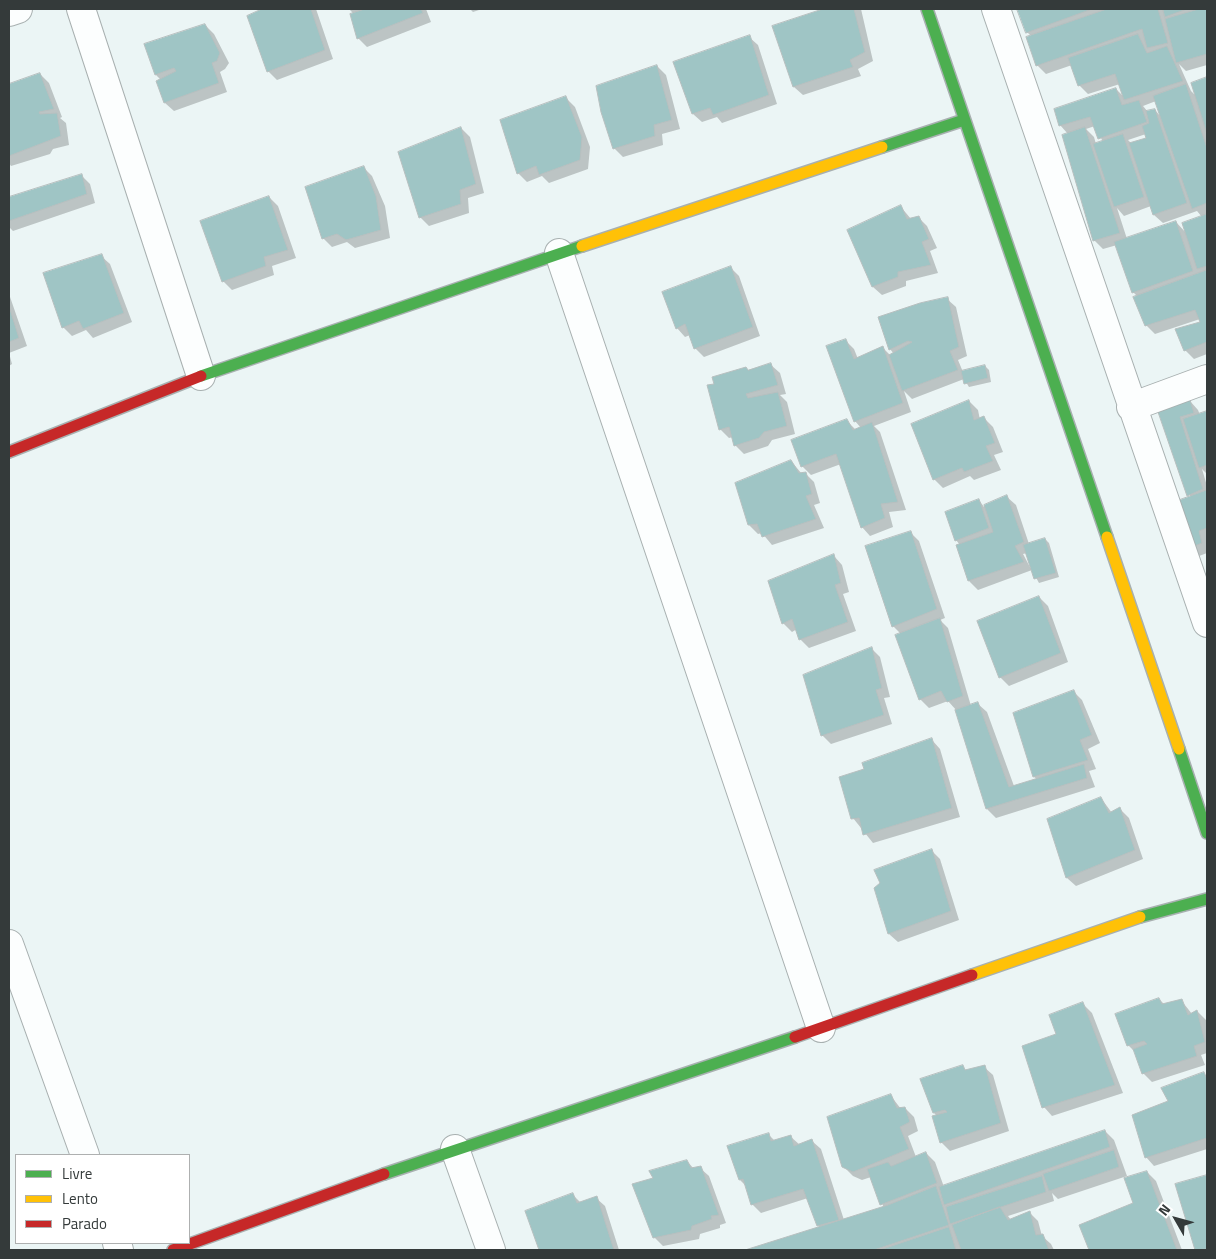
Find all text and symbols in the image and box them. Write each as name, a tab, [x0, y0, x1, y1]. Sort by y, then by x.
legend	[15, 1154, 190, 1244]
text: Livre	[62, 1162, 92, 1185]
text: Lento	[62, 1187, 98, 1210]
north arrow	[1151, 1194, 1201, 1244]
text: N	[1153, 1199, 1175, 1220]
text: Parado	[62, 1212, 107, 1235]

